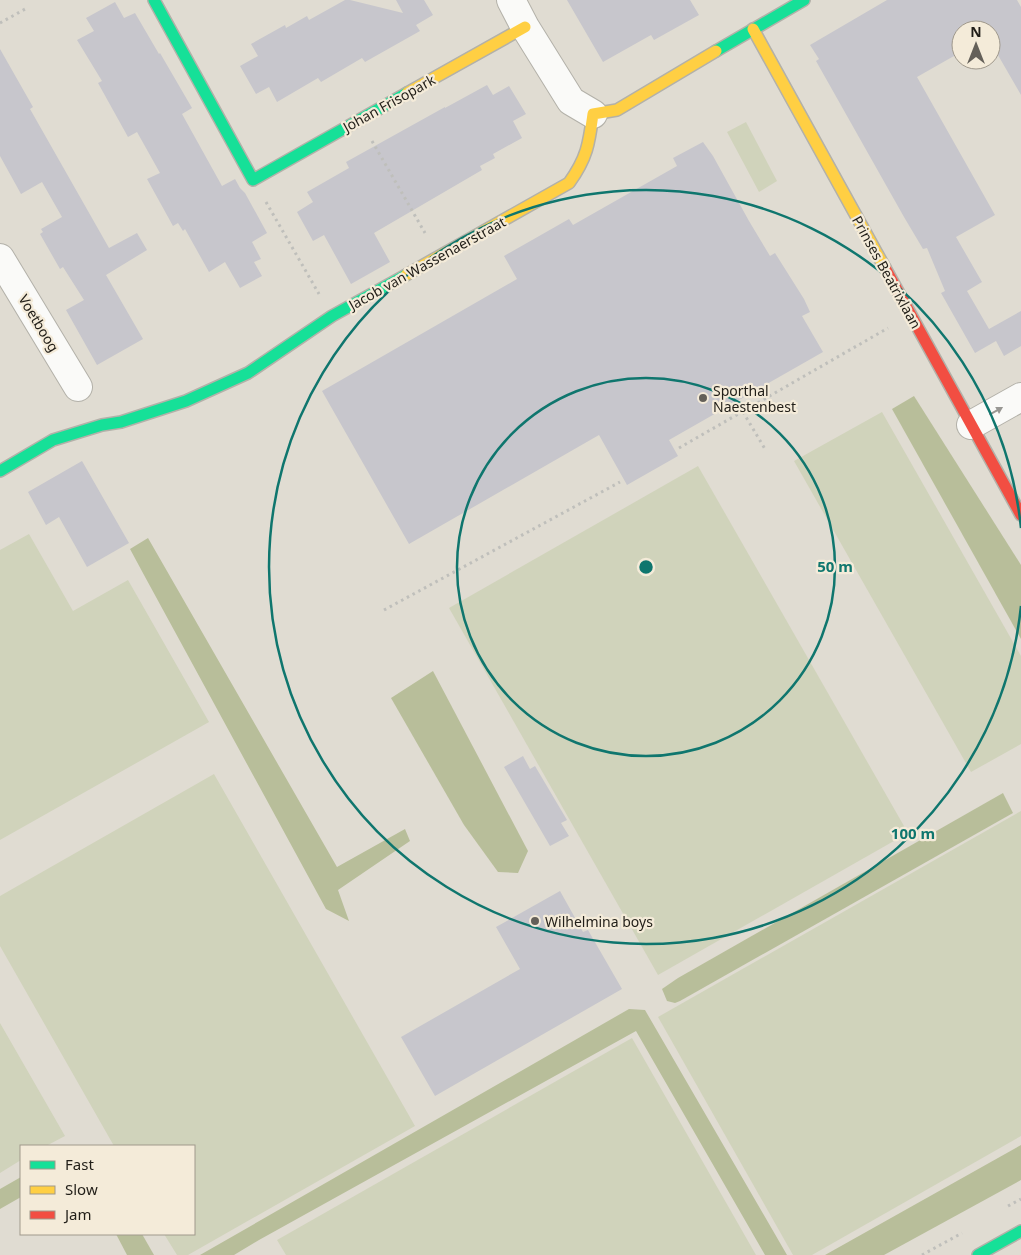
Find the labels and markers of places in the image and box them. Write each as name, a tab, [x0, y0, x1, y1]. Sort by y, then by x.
place label: Sporthal Naestenbest	[713, 381, 796, 416]
marker: Sporthal Naestenbest	[697, 392, 709, 404]
centre of rings	[637, 558, 655, 576]
place label: Wilhelmina boys	[545, 912, 653, 931]
marker: Wilhelmina boys	[529, 915, 541, 927]

